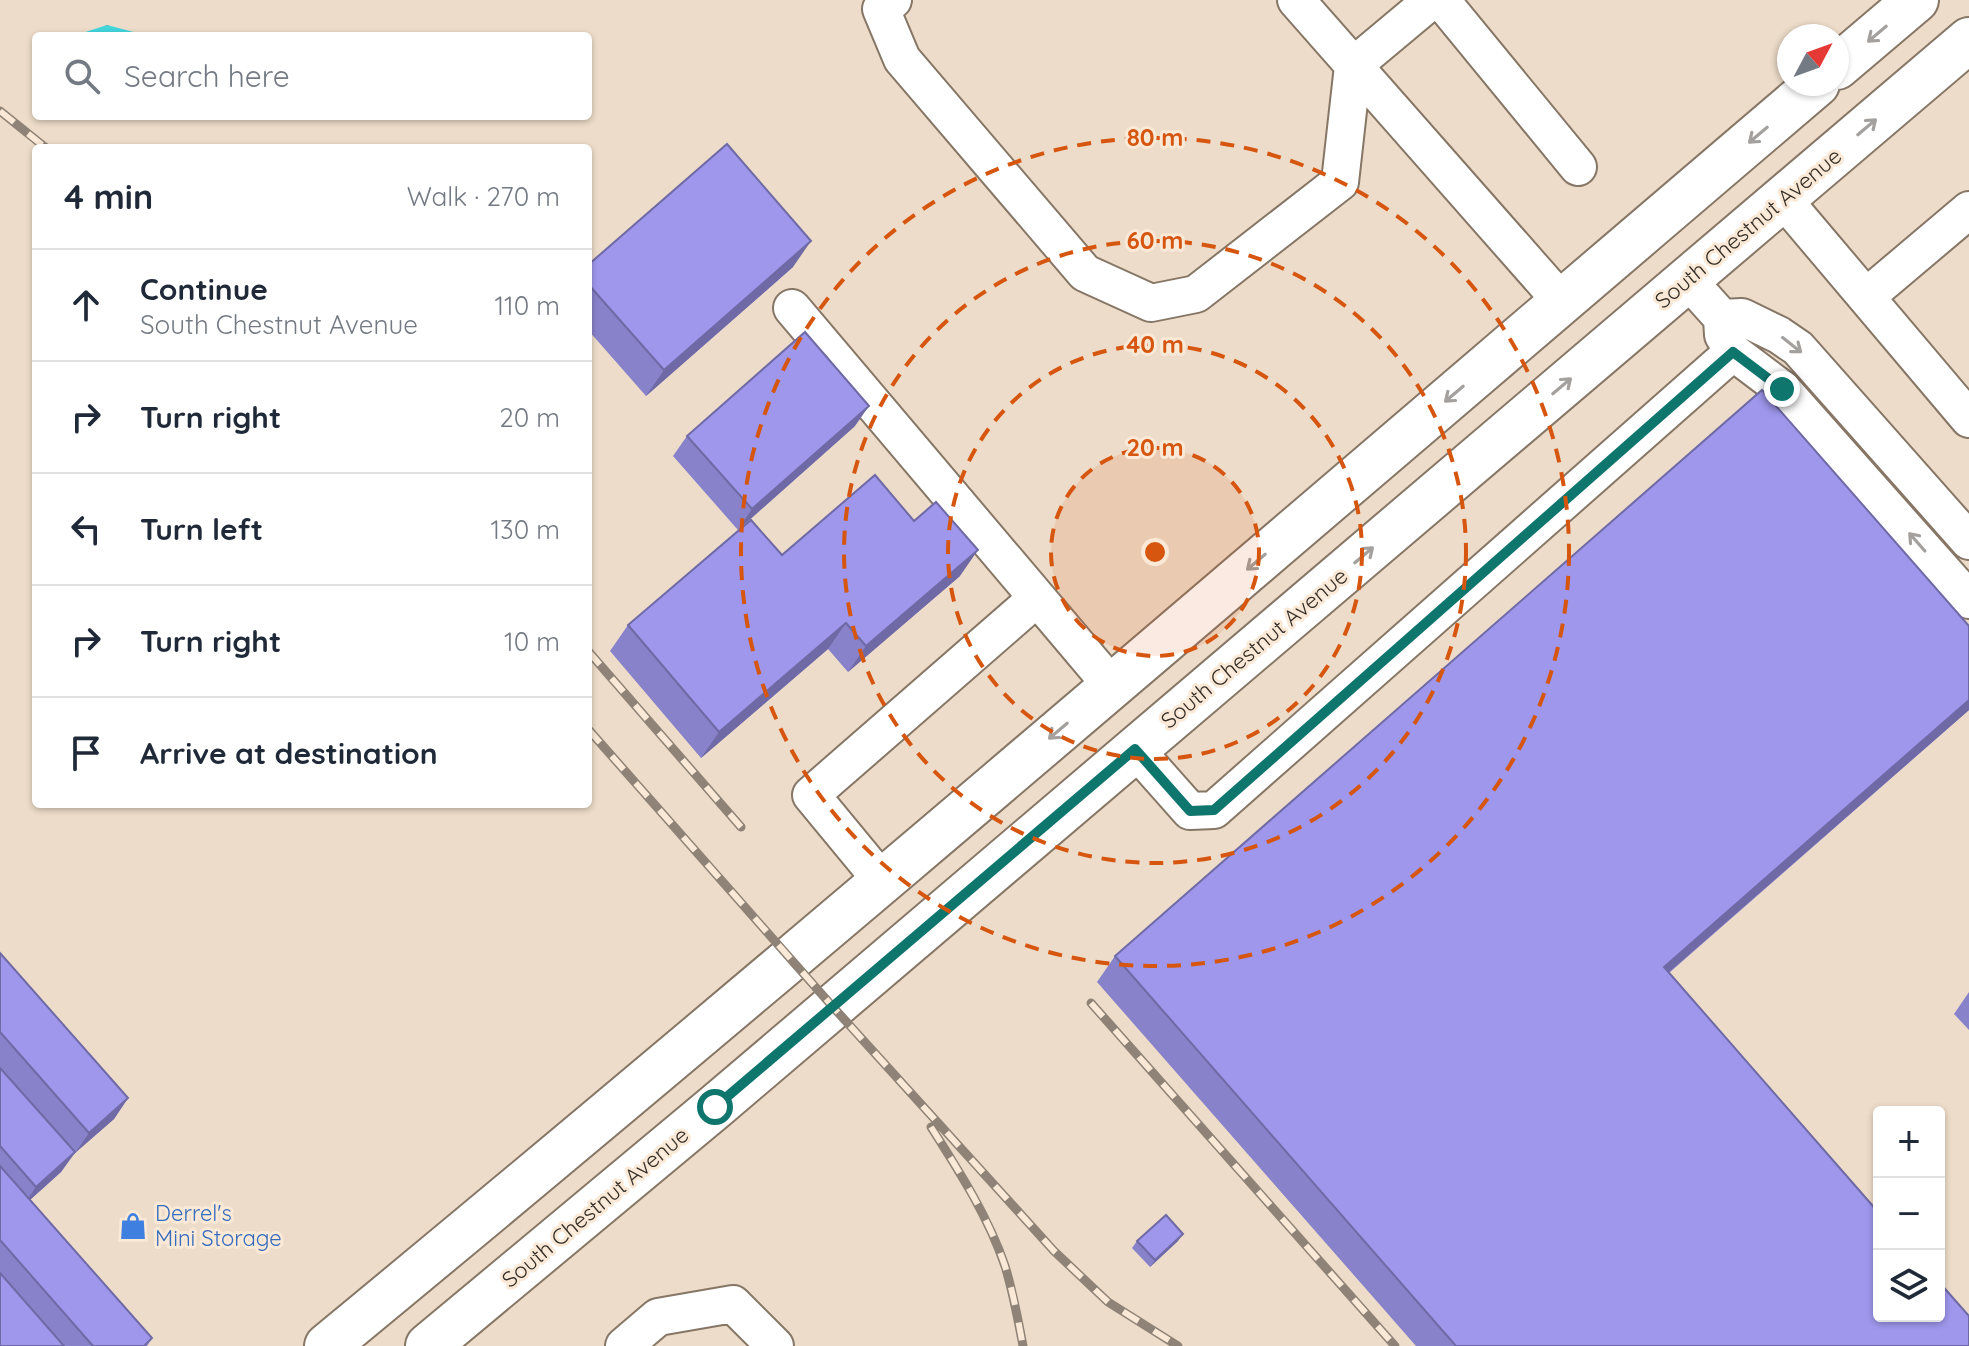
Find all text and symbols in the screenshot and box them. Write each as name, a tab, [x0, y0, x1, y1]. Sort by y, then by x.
north arrow	[1777, 24, 1849, 96]
one-way arrow	[1867, 25, 1887, 43]
search box	[32, 32, 592, 120]
icon: search	[60, 54, 104, 98]
text: Search here	[124, 57, 290, 95]
one-way arrow	[1856, 118, 1876, 136]
text: 80 m	[1127, 122, 1183, 152]
one-way arrow	[1748, 125, 1769, 143]
street label: South Chestnut Avenue	[1649, 142, 1847, 314]
text: 4 min	[64, 175, 153, 218]
text: Walk · 270 m	[407, 180, 560, 213]
text: 60 m	[1127, 225, 1183, 255]
text: Continue	[140, 270, 268, 308]
icon: ahead	[64, 283, 108, 327]
text: 110 m	[494, 289, 560, 322]
text: South Chestnut Avenue	[140, 308, 418, 341]
text: 40 m	[1126, 329, 1184, 359]
one-way arrow	[1781, 337, 1802, 354]
route end	[1764, 371, 1800, 407]
one-way arrow	[1551, 377, 1571, 395]
one-way arrow	[1444, 385, 1464, 403]
icon: right	[64, 395, 108, 439]
text: Turn right	[140, 398, 281, 436]
text: 20 m	[499, 401, 560, 434]
text: 20 m	[1126, 432, 1184, 462]
icon: left	[64, 507, 108, 551]
text: Turn left	[140, 510, 263, 548]
text: 130 m	[490, 513, 560, 546]
one-way arrow	[1909, 533, 1927, 553]
centre of rings	[1141, 538, 1169, 566]
one-way arrow	[1353, 546, 1373, 564]
one-way arrow	[1246, 553, 1266, 571]
street label: South Chestnut Avenue	[1155, 562, 1353, 734]
icon: right	[64, 619, 108, 663]
text: Turn right	[140, 622, 281, 660]
text: 10 m	[504, 625, 560, 658]
one-way arrow	[1048, 722, 1068, 740]
icon: arrive	[64, 731, 108, 775]
text: Arrive at destination	[140, 734, 438, 772]
route start	[697, 1089, 733, 1125]
map controls	[1873, 1106, 1945, 1322]
button: +	[1873, 1106, 1945, 1178]
street label: South Chestnut Avenue	[496, 1121, 694, 1293]
button: −	[1873, 1178, 1945, 1250]
place label: Derrel's Mini Storage	[155, 1199, 282, 1252]
shop icon: Derrel's Mini Storage	[118, 1211, 148, 1241]
button: layers	[1873, 1250, 1945, 1322]

